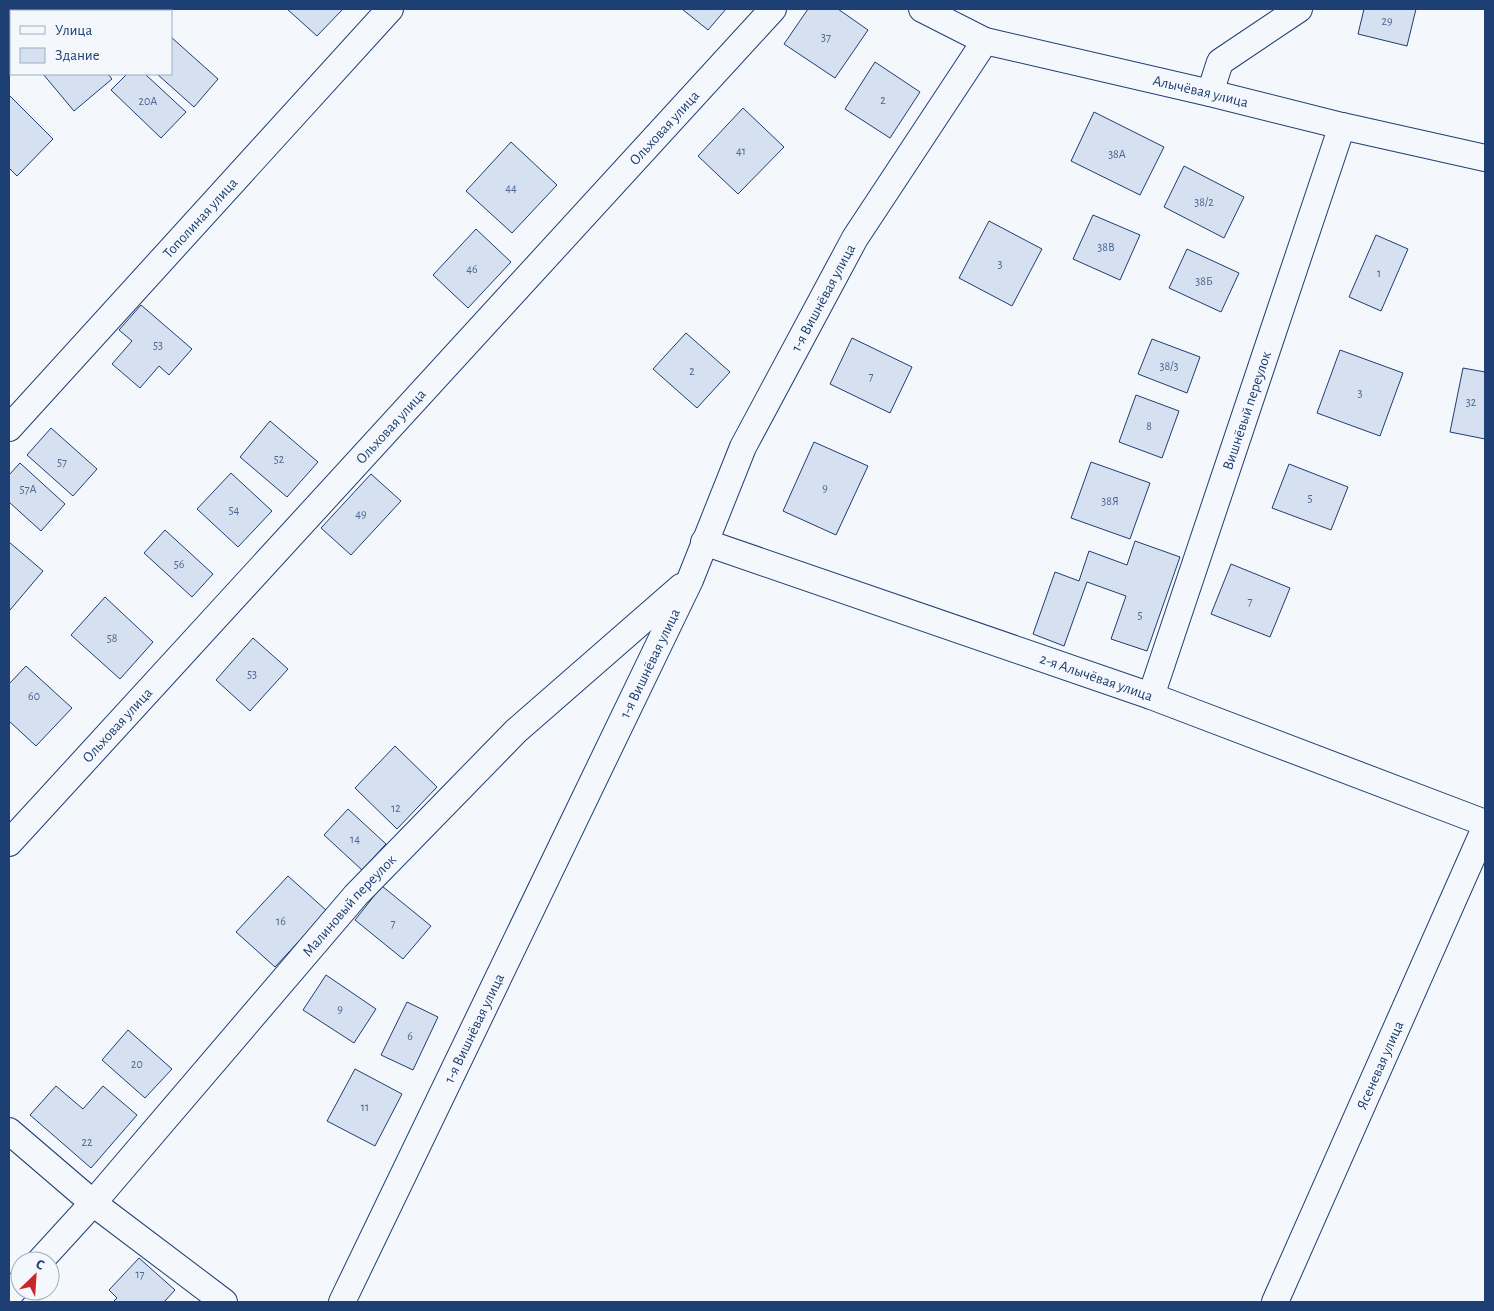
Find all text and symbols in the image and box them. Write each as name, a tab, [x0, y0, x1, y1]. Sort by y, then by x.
legend	[10, 10, 172, 75]
house number: 29	[1381, 15, 1393, 27]
text: Улица	[55, 23, 92, 38]
house number: 37	[821, 31, 831, 43]
text: Здание	[55, 48, 100, 63]
street label: Алычёвая улица	[1151, 73, 1250, 110]
street label: Ольховая улица	[626, 87, 702, 168]
house number: 2	[880, 94, 886, 106]
house number: 20А	[139, 95, 157, 107]
house number: 41	[736, 145, 746, 157]
house number: 38А	[1108, 148, 1126, 160]
street label: Тополиная улица	[160, 175, 240, 261]
house number: 44	[505, 182, 517, 194]
house number: 38/2	[1194, 196, 1214, 208]
street label: 1-я Вишнёвая улица	[788, 241, 858, 354]
house number: 38В	[1097, 241, 1115, 253]
house number: 3	[998, 258, 1003, 270]
house number: 46	[466, 263, 478, 275]
house number: 1	[1377, 267, 1381, 279]
house number: 38Б	[1195, 275, 1213, 287]
house number: 53	[153, 339, 163, 351]
street label: Вишнёвый переулок	[1220, 349, 1274, 472]
house number: 38/3	[1159, 360, 1179, 372]
house number: 2	[689, 365, 695, 377]
house number: 7	[868, 370, 874, 382]
street label: Ольховая улица	[353, 386, 429, 467]
house number: 3	[1358, 387, 1363, 399]
house number: 32	[1466, 396, 1477, 408]
house number: 8	[1146, 420, 1152, 432]
house number: 52	[274, 453, 285, 465]
house number: 57	[57, 456, 67, 468]
house number: 9	[822, 482, 828, 494]
house number: 57А	[19, 483, 37, 495]
house number: 5	[1307, 492, 1313, 504]
house number: 38Я	[1101, 495, 1119, 507]
house number: 54	[229, 504, 240, 516]
house number: 49	[355, 508, 367, 520]
house number: 56	[174, 558, 185, 570]
house number: 7	[1247, 595, 1253, 607]
street label: 1-я Вишнёвая улица	[617, 606, 683, 720]
house number: 5	[1137, 609, 1143, 621]
house number: 58	[107, 632, 118, 644]
street label: 2-я Алычёвая улица	[1038, 651, 1155, 704]
house number: 53	[247, 668, 257, 680]
street label: Ольховая улица	[79, 685, 155, 765]
house number: 60	[28, 690, 40, 702]
house number: 12	[391, 802, 401, 814]
house number: 14	[350, 833, 360, 845]
street label: Малиновый переулок	[299, 852, 399, 959]
house number: 16	[276, 915, 286, 927]
house number: 7	[390, 917, 396, 929]
street label: 1-я Вишнёвая улица	[441, 971, 507, 1085]
house number: 9	[337, 1003, 343, 1015]
street label: Ясеневая улица	[1354, 1019, 1406, 1112]
house number: 6	[407, 1030, 413, 1042]
house number: 20	[131, 1058, 143, 1070]
house number: 11	[361, 1101, 369, 1113]
house number: 22	[82, 1136, 93, 1148]
north arrow	[10, 1251, 60, 1301]
text: С	[34, 1257, 47, 1273]
house number: 17	[135, 1268, 145, 1280]

